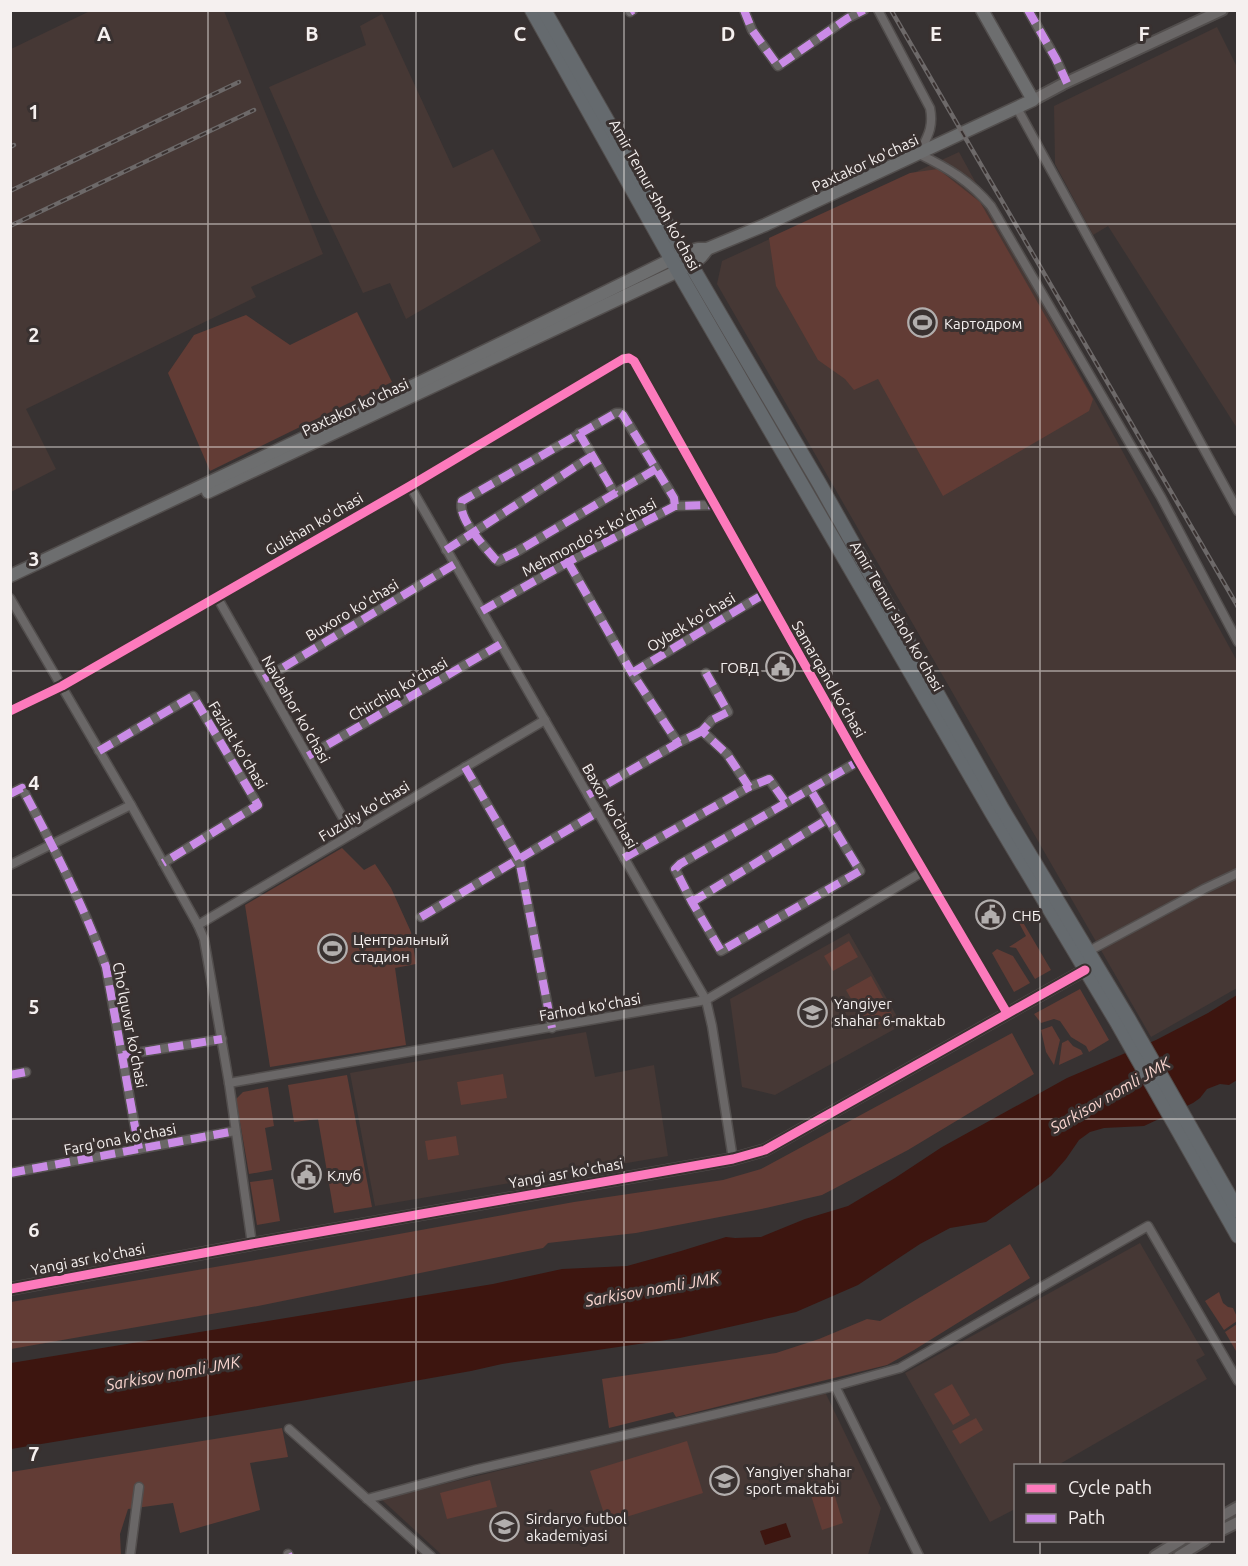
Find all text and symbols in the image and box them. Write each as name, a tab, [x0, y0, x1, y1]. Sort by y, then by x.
text: A	[97, 22, 111, 45]
text: B	[305, 22, 319, 45]
text: C	[514, 22, 527, 45]
text: D	[721, 22, 735, 45]
text: E	[930, 22, 942, 45]
text: F	[1138, 22, 1150, 45]
text: 1	[28, 100, 40, 123]
street label: Amir Temur shoh ko'chasi	[606, 116, 704, 274]
street label: Paxtakor ko'chasi	[809, 131, 921, 195]
sports icon: Картодром	[907, 307, 939, 339]
place label: Картодром	[944, 315, 1022, 332]
text: 2	[28, 323, 40, 346]
street label: Paxtakor ko'chasi	[299, 375, 411, 439]
street label: Gulshan ko'chasi	[262, 489, 366, 559]
street label: Mehmondo'st ko'chasi	[519, 494, 659, 580]
street label: Amir Temur shoh ko'chasi	[847, 538, 947, 694]
text: 3	[28, 547, 40, 570]
street label: Buxoro ko'chasi	[303, 576, 401, 644]
street label: Oybek ko'chasi	[644, 589, 738, 655]
street label: Samarqand ko‘chasi	[789, 618, 869, 740]
public building icon: ГОВД	[764, 651, 796, 683]
street label: Navbahor ko'chasi	[258, 652, 334, 766]
street label: Chirchiq ko'chasi	[346, 654, 450, 724]
place label: ГОВД	[720, 659, 759, 676]
street label: Fazilat ko'chasi	[205, 698, 271, 792]
street label: Baxor ko'chasi	[579, 760, 641, 852]
text: 4	[28, 771, 40, 794]
street label: Fuzuliy ko'chasi	[316, 777, 412, 845]
public building icon: СНБ	[975, 899, 1007, 931]
place label: СНБ	[1012, 907, 1041, 924]
place label: Центральный стадион	[353, 931, 449, 965]
sports icon: Центральный стадион	[316, 932, 348, 964]
street label: Cho‘lquvar ko'chasi	[109, 961, 151, 1089]
street label: Farhod ko'chasi	[538, 990, 642, 1024]
text: 5	[28, 995, 40, 1018]
place label: Yangiyer shahar 6-maktab	[834, 995, 946, 1029]
school or university icon: Yangiyer shahar 6-maktab	[797, 996, 829, 1028]
water label: Sarkisov nomli JMK	[1046, 1053, 1174, 1137]
street label: Farg'ona ko'chasi	[62, 1120, 178, 1158]
street label: Yangi asr ko'chasi	[507, 1155, 625, 1191]
public building icon: Клуб	[290, 1159, 322, 1191]
place label: Клуб	[327, 1167, 361, 1184]
text: 6	[28, 1218, 40, 1241]
street label: Yangi asr ko'chasi	[29, 1240, 147, 1278]
water label: Sarkisov nomli JMK	[583, 1268, 721, 1310]
water label: Sarkisov nomli JMK	[104, 1352, 242, 1394]
text: 7	[28, 1442, 40, 1465]
place label: Yangiyer shahar sport maktabi	[746, 1463, 852, 1497]
school or university icon: Yangiyer shahar sport maktabi	[709, 1464, 741, 1496]
legend	[1014, 1464, 1224, 1542]
text: Cycle path	[1068, 1477, 1152, 1497]
text: Path	[1068, 1507, 1105, 1527]
place label: Sirdaryo futbol akademiyasi	[526, 1510, 627, 1544]
school or university icon: Sirdaryo futbol akademiyasi	[489, 1511, 521, 1543]

